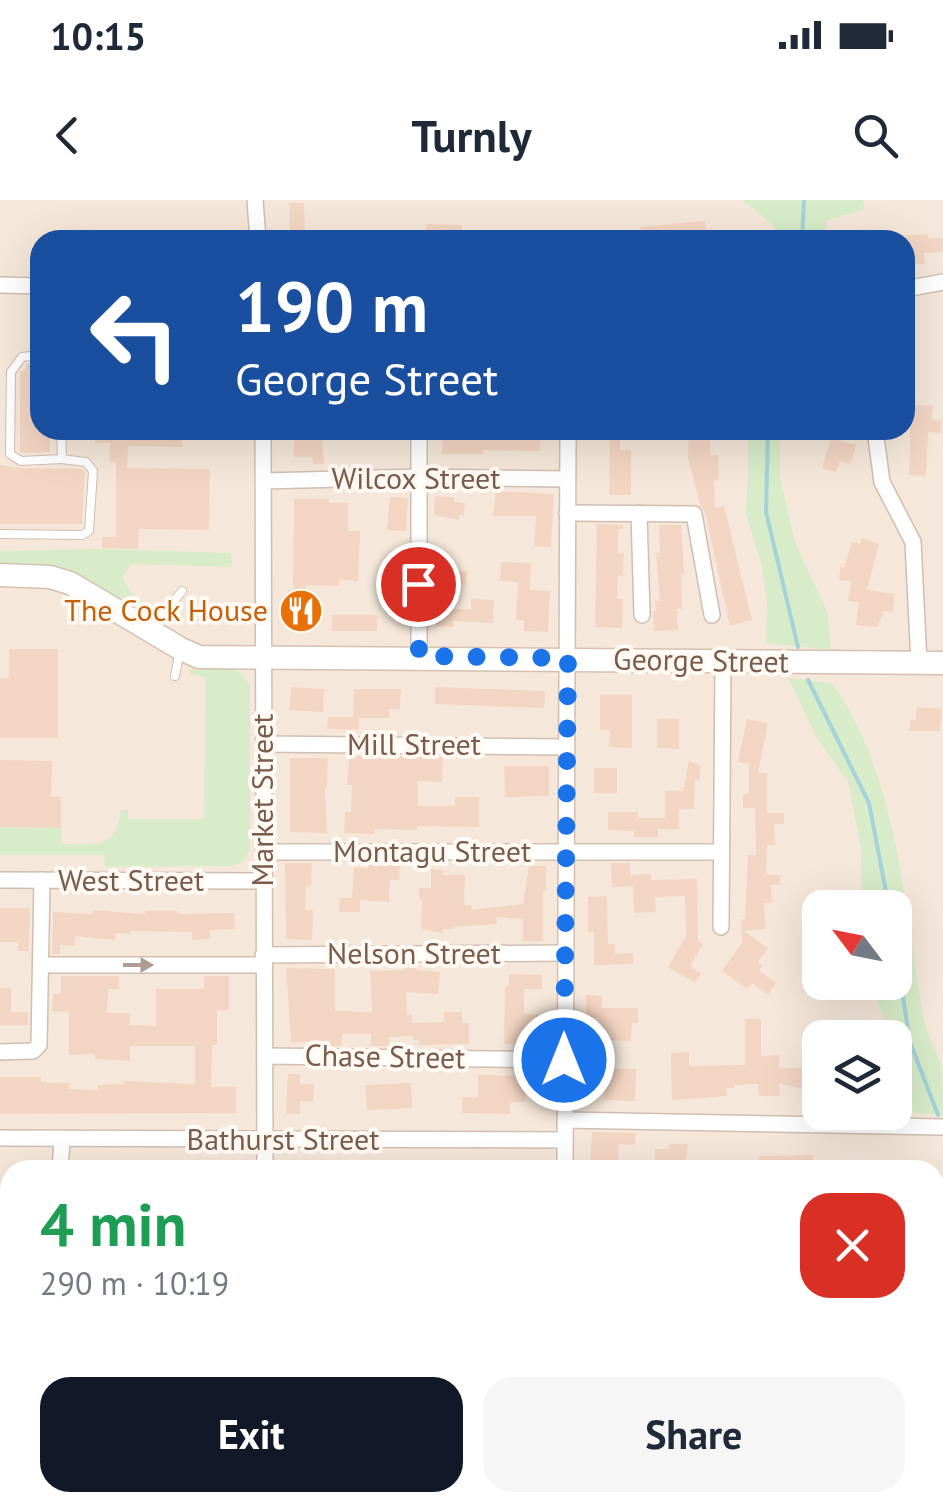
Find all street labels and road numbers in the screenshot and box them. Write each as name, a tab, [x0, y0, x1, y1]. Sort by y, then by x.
street label: Wilcox Street	[331, 458, 501, 497]
street label: George Street	[613, 638, 789, 681]
street label: Market Street	[242, 714, 281, 886]
street label: Mill Street	[347, 724, 481, 763]
street label: Montagu Street	[333, 831, 531, 870]
street label: West Street	[58, 860, 204, 899]
street label: Nelson Street	[327, 933, 501, 972]
street label: Chase Street	[304, 1035, 466, 1076]
street label: Bathurst Street	[187, 1119, 379, 1158]

